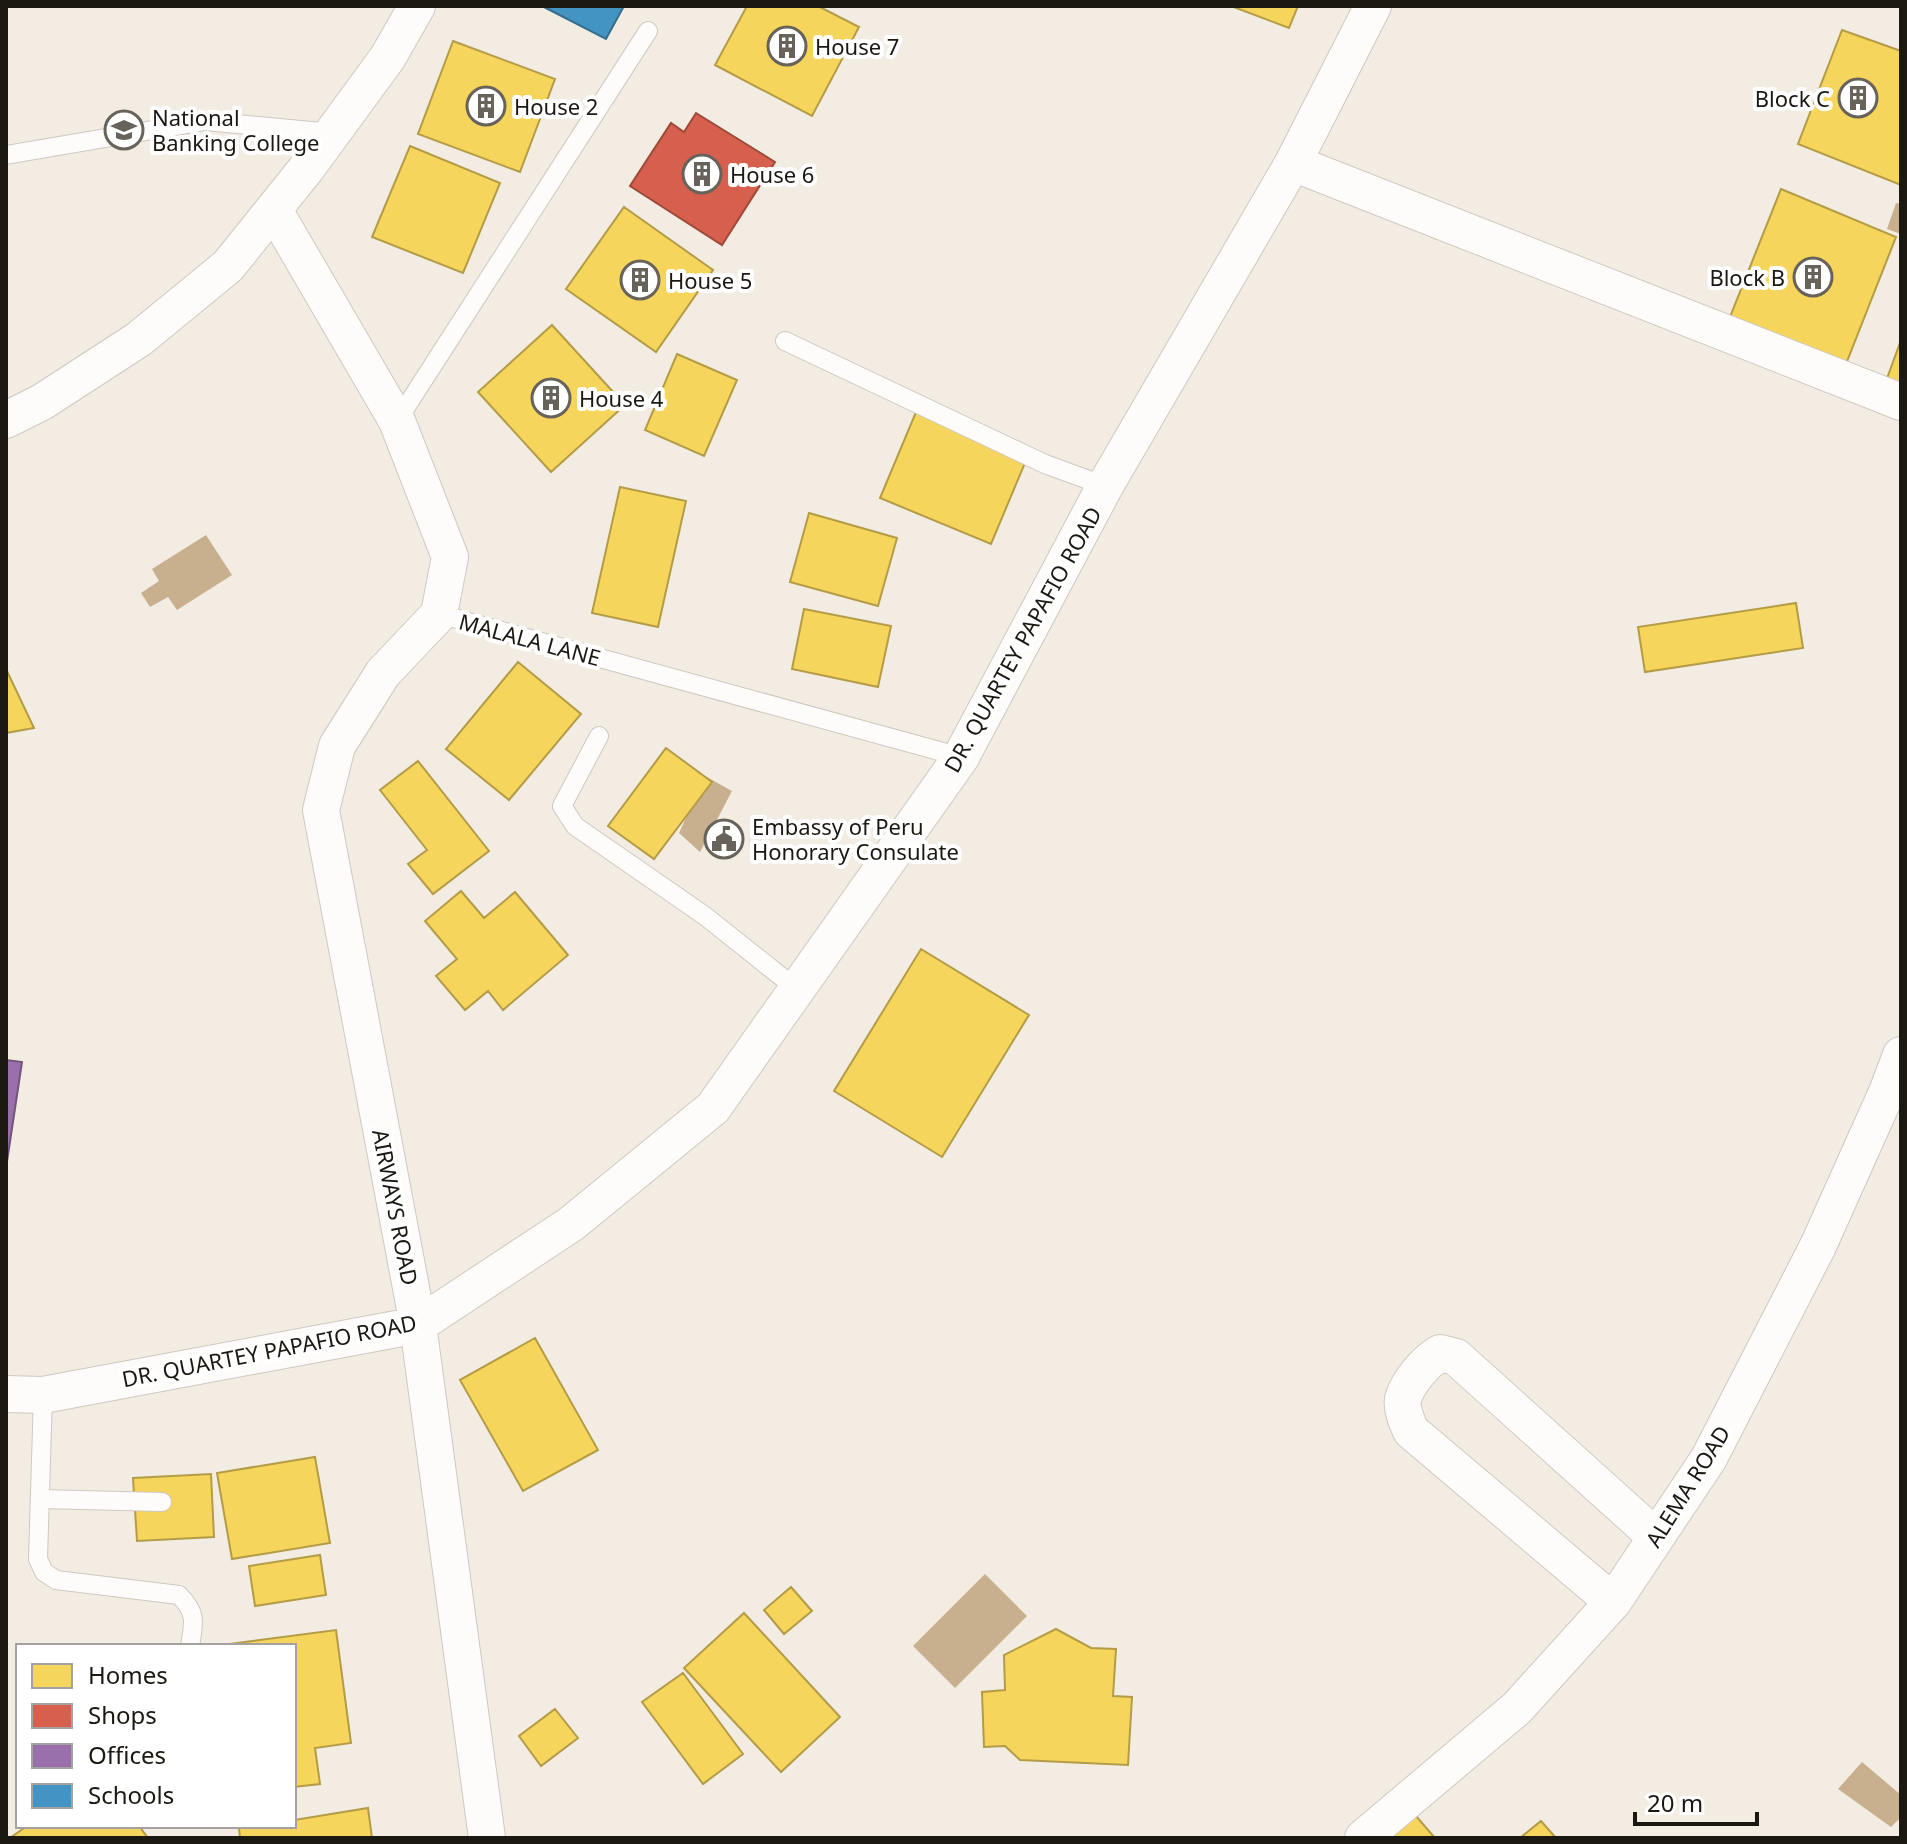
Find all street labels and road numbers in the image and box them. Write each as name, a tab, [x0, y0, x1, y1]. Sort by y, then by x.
street label: DR. QUARTEY PAPAFIO ROAD	[936, 501, 1108, 777]
street label: MALALA LANE	[456, 606, 604, 672]
street label: AIRWAYS ROAD	[366, 1126, 426, 1288]
street label: DR. QUARTEY PAPAFIO ROAD	[119, 1307, 419, 1393]
street label: ALEMA ROAD	[1638, 1419, 1736, 1553]

